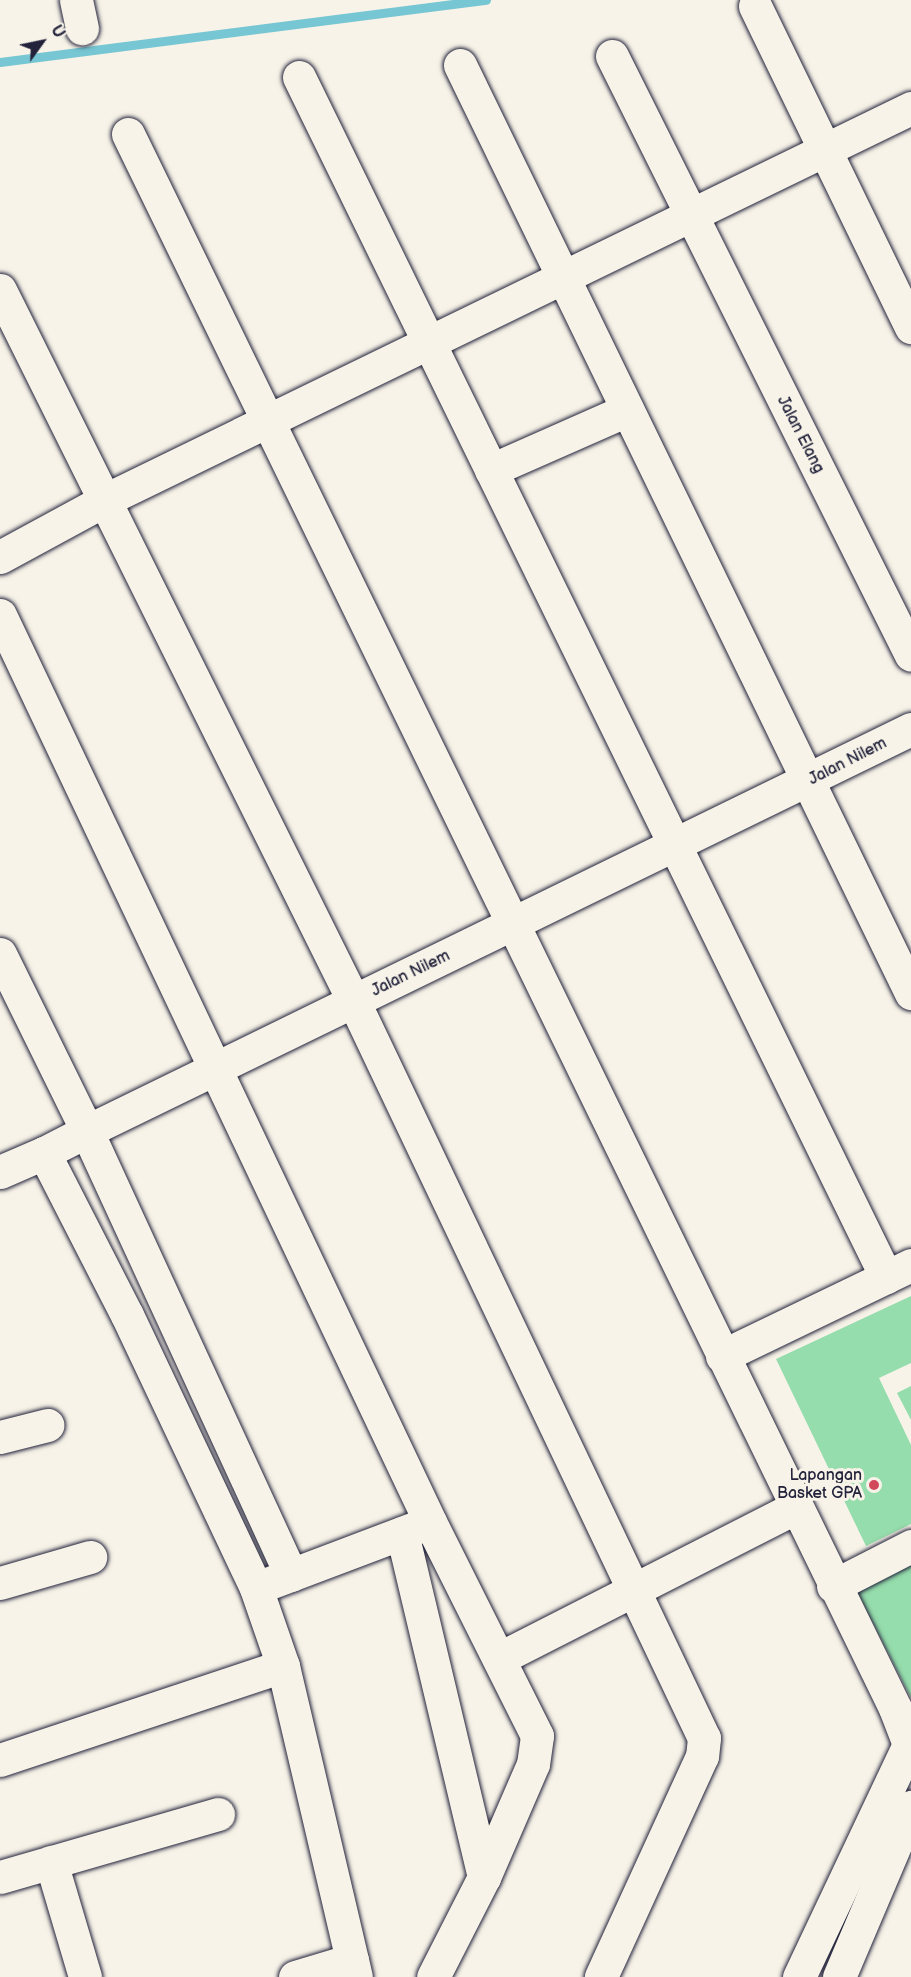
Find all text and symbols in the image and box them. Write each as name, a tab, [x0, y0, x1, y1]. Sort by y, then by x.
north arrow	[12, 12, 72, 72]
text: U	[46, 22, 69, 42]
street label: Jalan Elang	[772, 393, 828, 477]
street label: Jalan Nilem	[806, 734, 890, 790]
street label: Jalan Nilem	[369, 947, 453, 1001]
place label: Lapangan Basket GPA	[777, 1466, 862, 1504]
marker: Lapangan Basket GPA	[867, 1478, 881, 1492]

